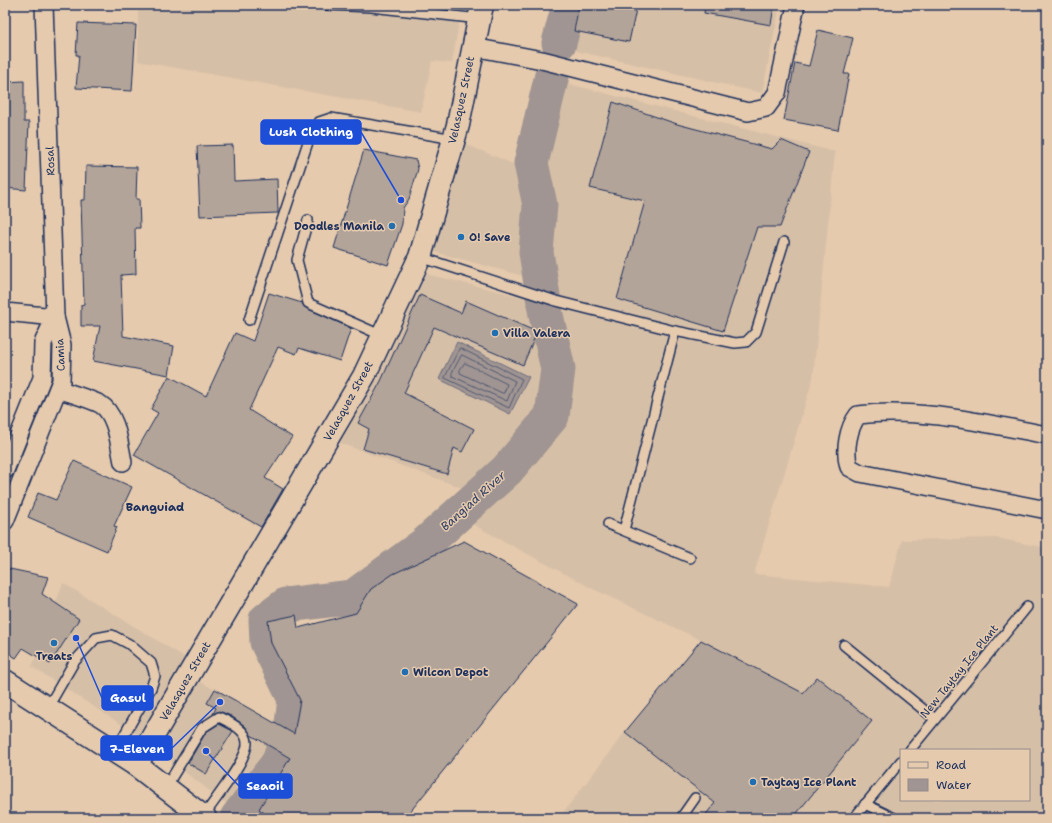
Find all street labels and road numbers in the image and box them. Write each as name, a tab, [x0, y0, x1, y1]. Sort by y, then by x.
street label: Velasquez Street	[445, 55, 478, 145]
street label: Rosal	[42, 145, 59, 176]
street label: Camia	[52, 338, 69, 372]
street label: Velasquez Street	[320, 358, 377, 444]
street label: New Taytay Ice Plant	[917, 621, 1002, 721]
street label: Velasquez Street	[157, 639, 214, 724]

